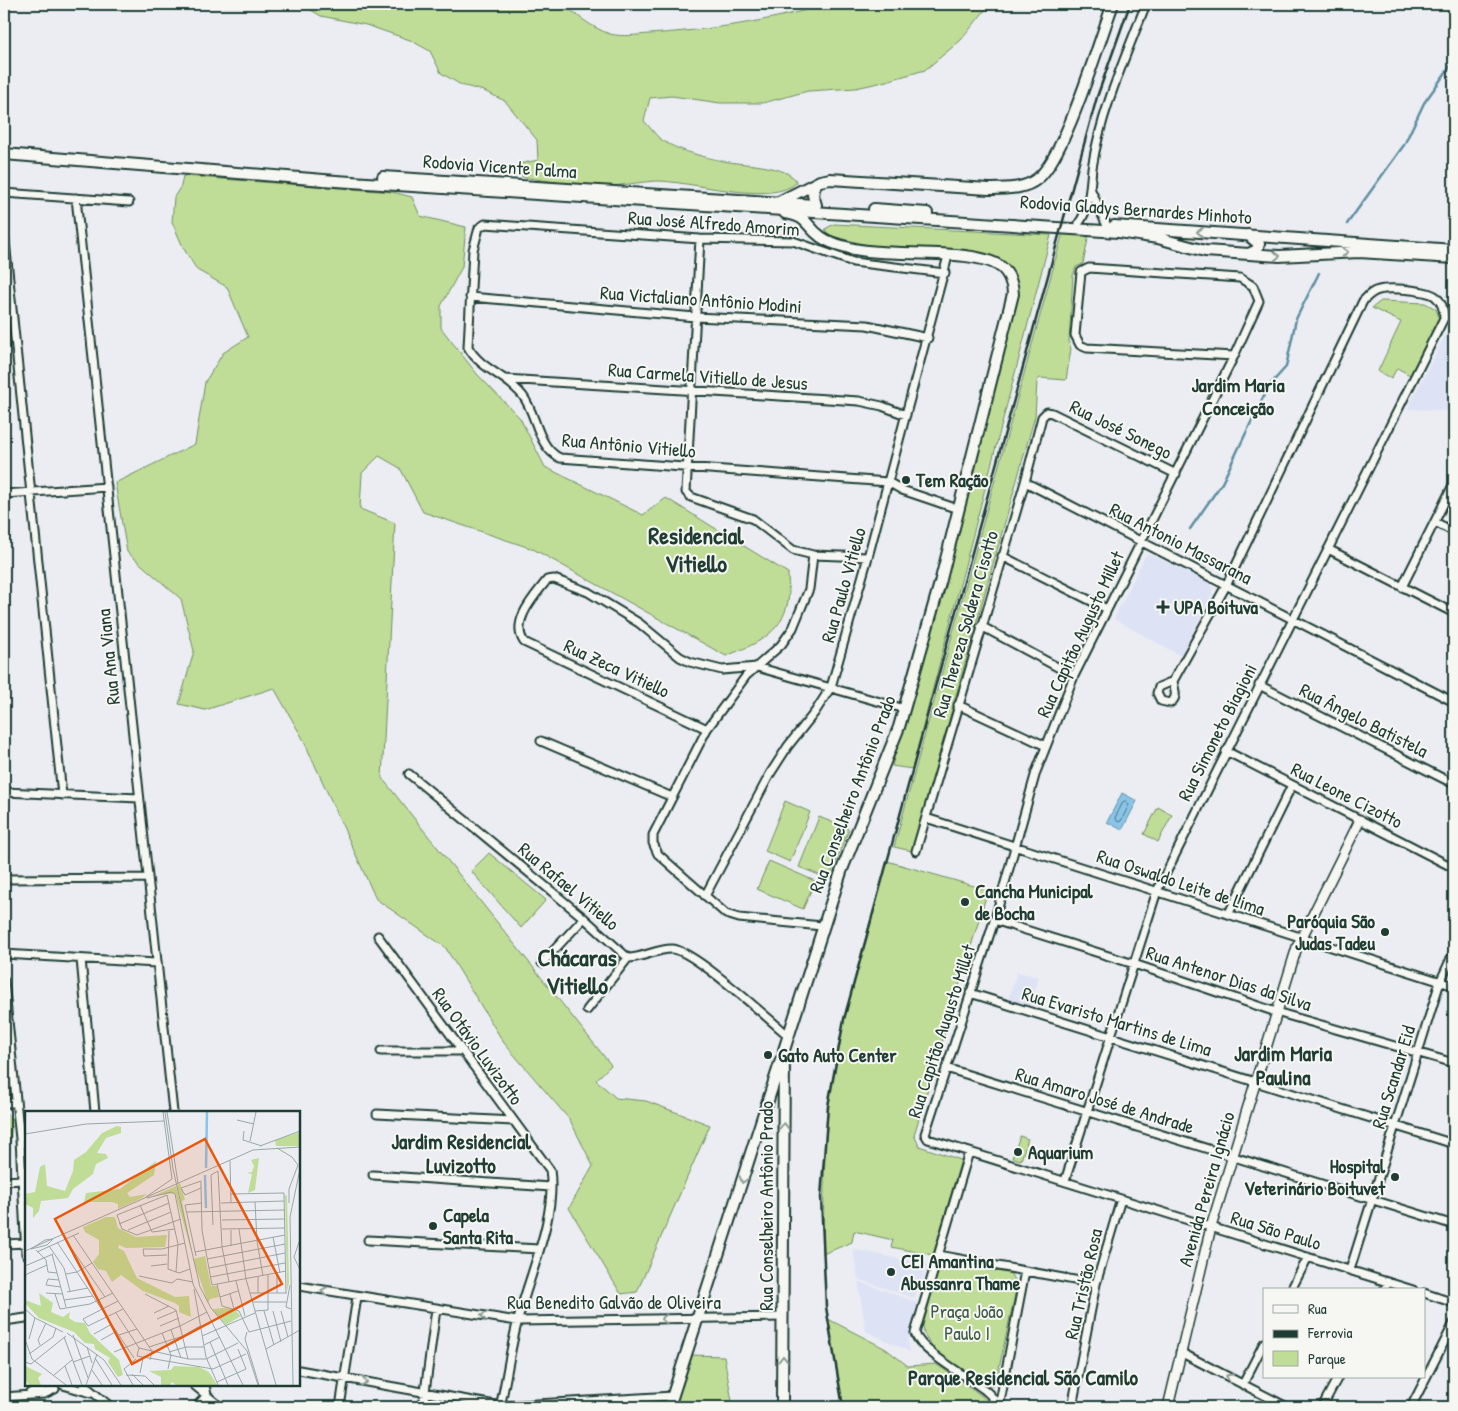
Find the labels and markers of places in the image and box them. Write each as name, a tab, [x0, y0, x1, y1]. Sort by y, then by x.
place label: Tem Ração	[915, 467, 989, 493]
marker: Tem Ração	[900, 474, 912, 486]
place label: UPA Boituva	[1174, 594, 1259, 620]
marker: UPA Boituva	[1156, 600, 1170, 614]
place label: Cancha Municipal de Bocha	[975, 878, 1094, 926]
marker: Cancha Municipal de Bocha	[959, 896, 971, 908]
place label: Paróquia São Judas Tadeu	[1287, 908, 1375, 956]
marker: Paróquia São Judas Tadeu	[1379, 926, 1391, 938]
place label: Gato Auto Center	[778, 1042, 897, 1068]
marker: Gato Auto Center	[762, 1049, 774, 1061]
place label: Aquarium	[1028, 1139, 1093, 1166]
marker: Aquarium	[1012, 1146, 1024, 1158]
place label: Hospital Veterinário Boituvet	[1244, 1153, 1386, 1201]
marker: Hospital Veterinário Boituvet	[1389, 1171, 1401, 1183]
place label: Capela Santa Rita	[443, 1202, 514, 1250]
marker: Capela Santa Rita	[427, 1220, 439, 1232]
place label: CEI Amantina Abussanra Thame	[901, 1248, 1021, 1296]
marker: CEI Amantina Abussanra Thame	[885, 1266, 897, 1278]

